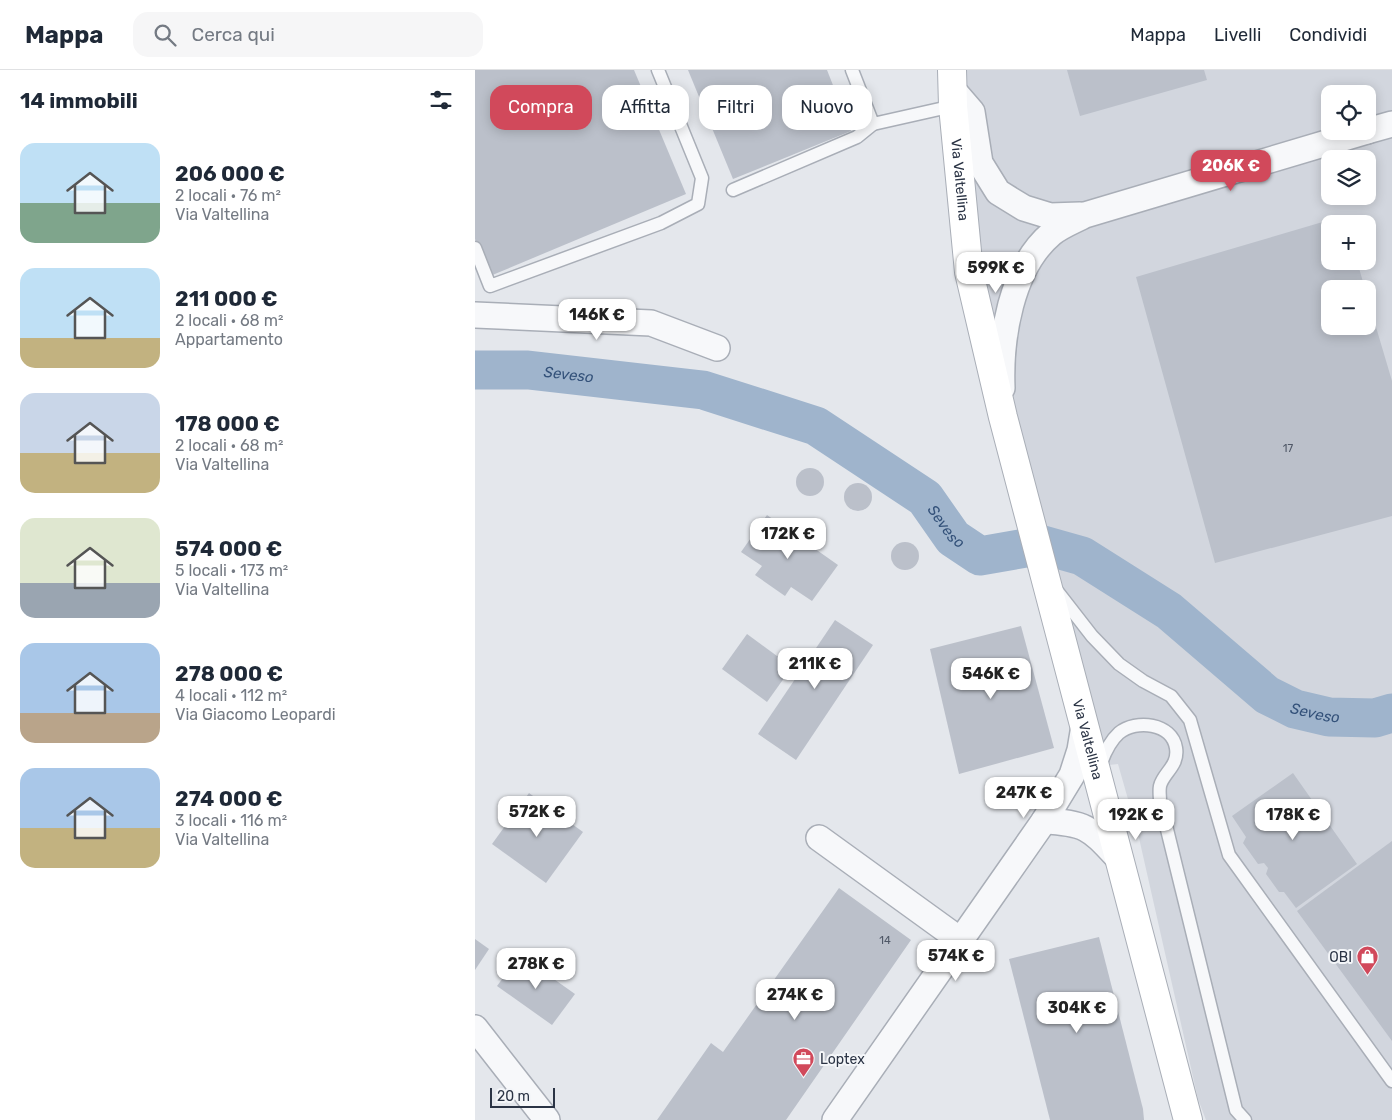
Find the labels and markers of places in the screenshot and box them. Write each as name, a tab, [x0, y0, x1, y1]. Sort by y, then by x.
pin: 206K €	[1190, 150, 1272, 192]
pin: 599K €	[955, 252, 1037, 294]
pin: 146K €	[556, 298, 638, 341]
pin: 172K €	[747, 518, 829, 560]
pin: 211K €	[774, 648, 856, 690]
pin: 546K €	[950, 658, 1032, 700]
pin: 247K €	[983, 776, 1065, 819]
pin: 572K €	[496, 796, 578, 838]
pin: 192K €	[1095, 798, 1177, 841]
pin: 178K €	[1252, 798, 1334, 841]
pin: 574K €	[915, 940, 997, 982]
shop icon: OBI	[1356, 945, 1380, 976]
pin: 278K €	[495, 948, 577, 990]
place label: OBI	[1329, 949, 1352, 966]
pin: 274K €	[754, 978, 836, 1021]
pin: 304K €	[1036, 992, 1118, 1034]
office icon: Loptex	[792, 1047, 816, 1078]
place label: Loptex	[820, 1051, 865, 1068]

